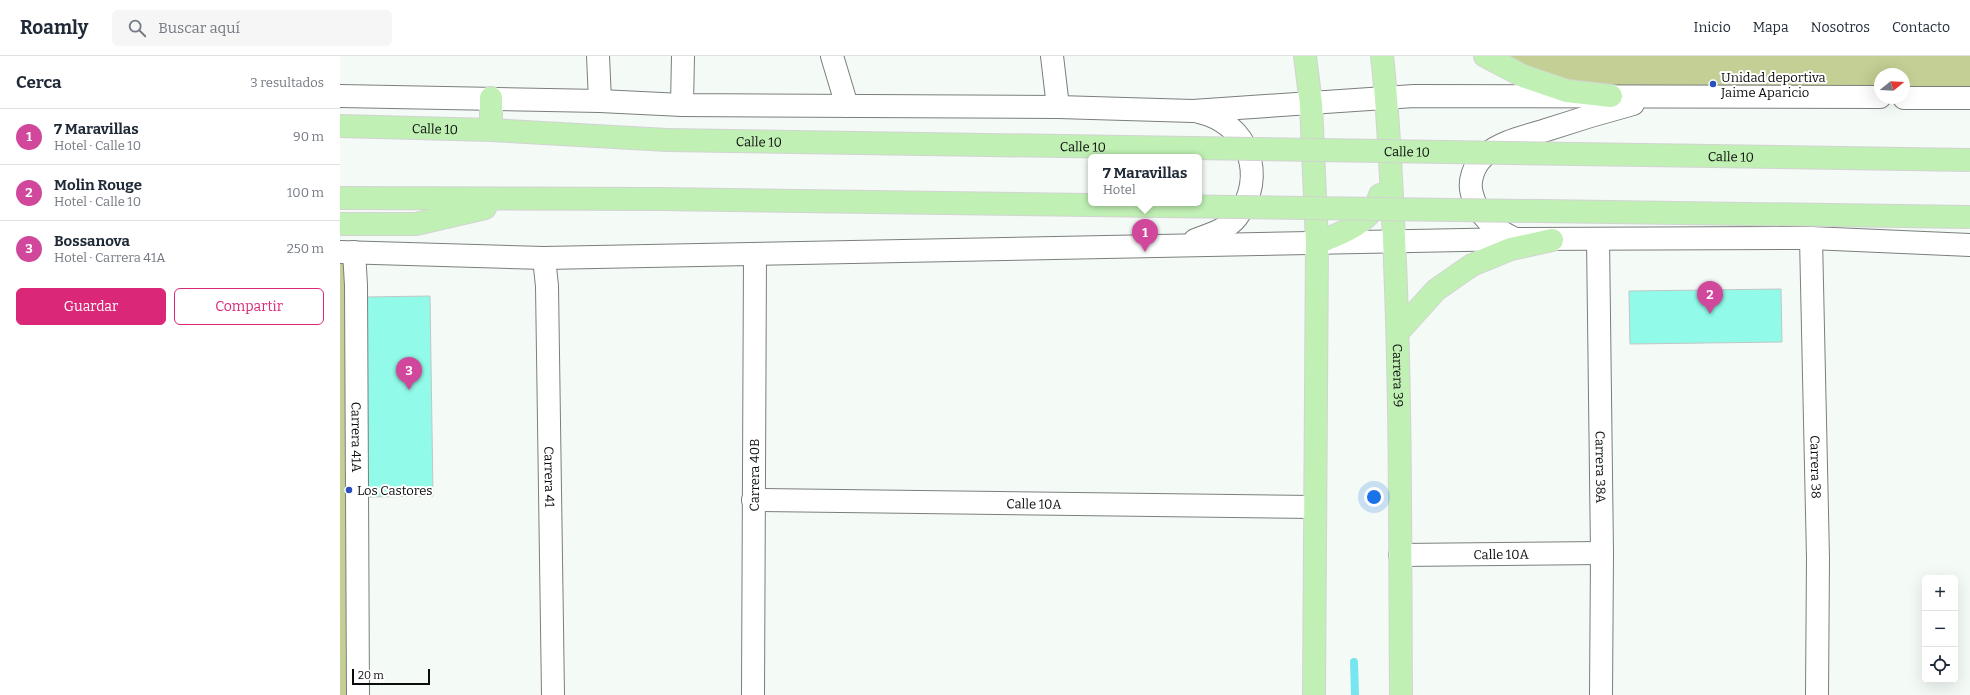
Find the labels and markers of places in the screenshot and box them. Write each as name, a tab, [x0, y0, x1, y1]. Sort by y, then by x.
place label: Unidad deportiva Jaime Aparicio	[1720, 70, 1826, 100]
marker: Unidad deportiva Jaime Aparicio	[1708, 79, 1718, 89]
pin: 1	[1132, 219, 1158, 252]
pin: 2	[1697, 281, 1723, 314]
pin: 3	[396, 357, 422, 390]
place label: Los Castores	[357, 483, 433, 498]
marker: Los Castores	[344, 485, 354, 495]

